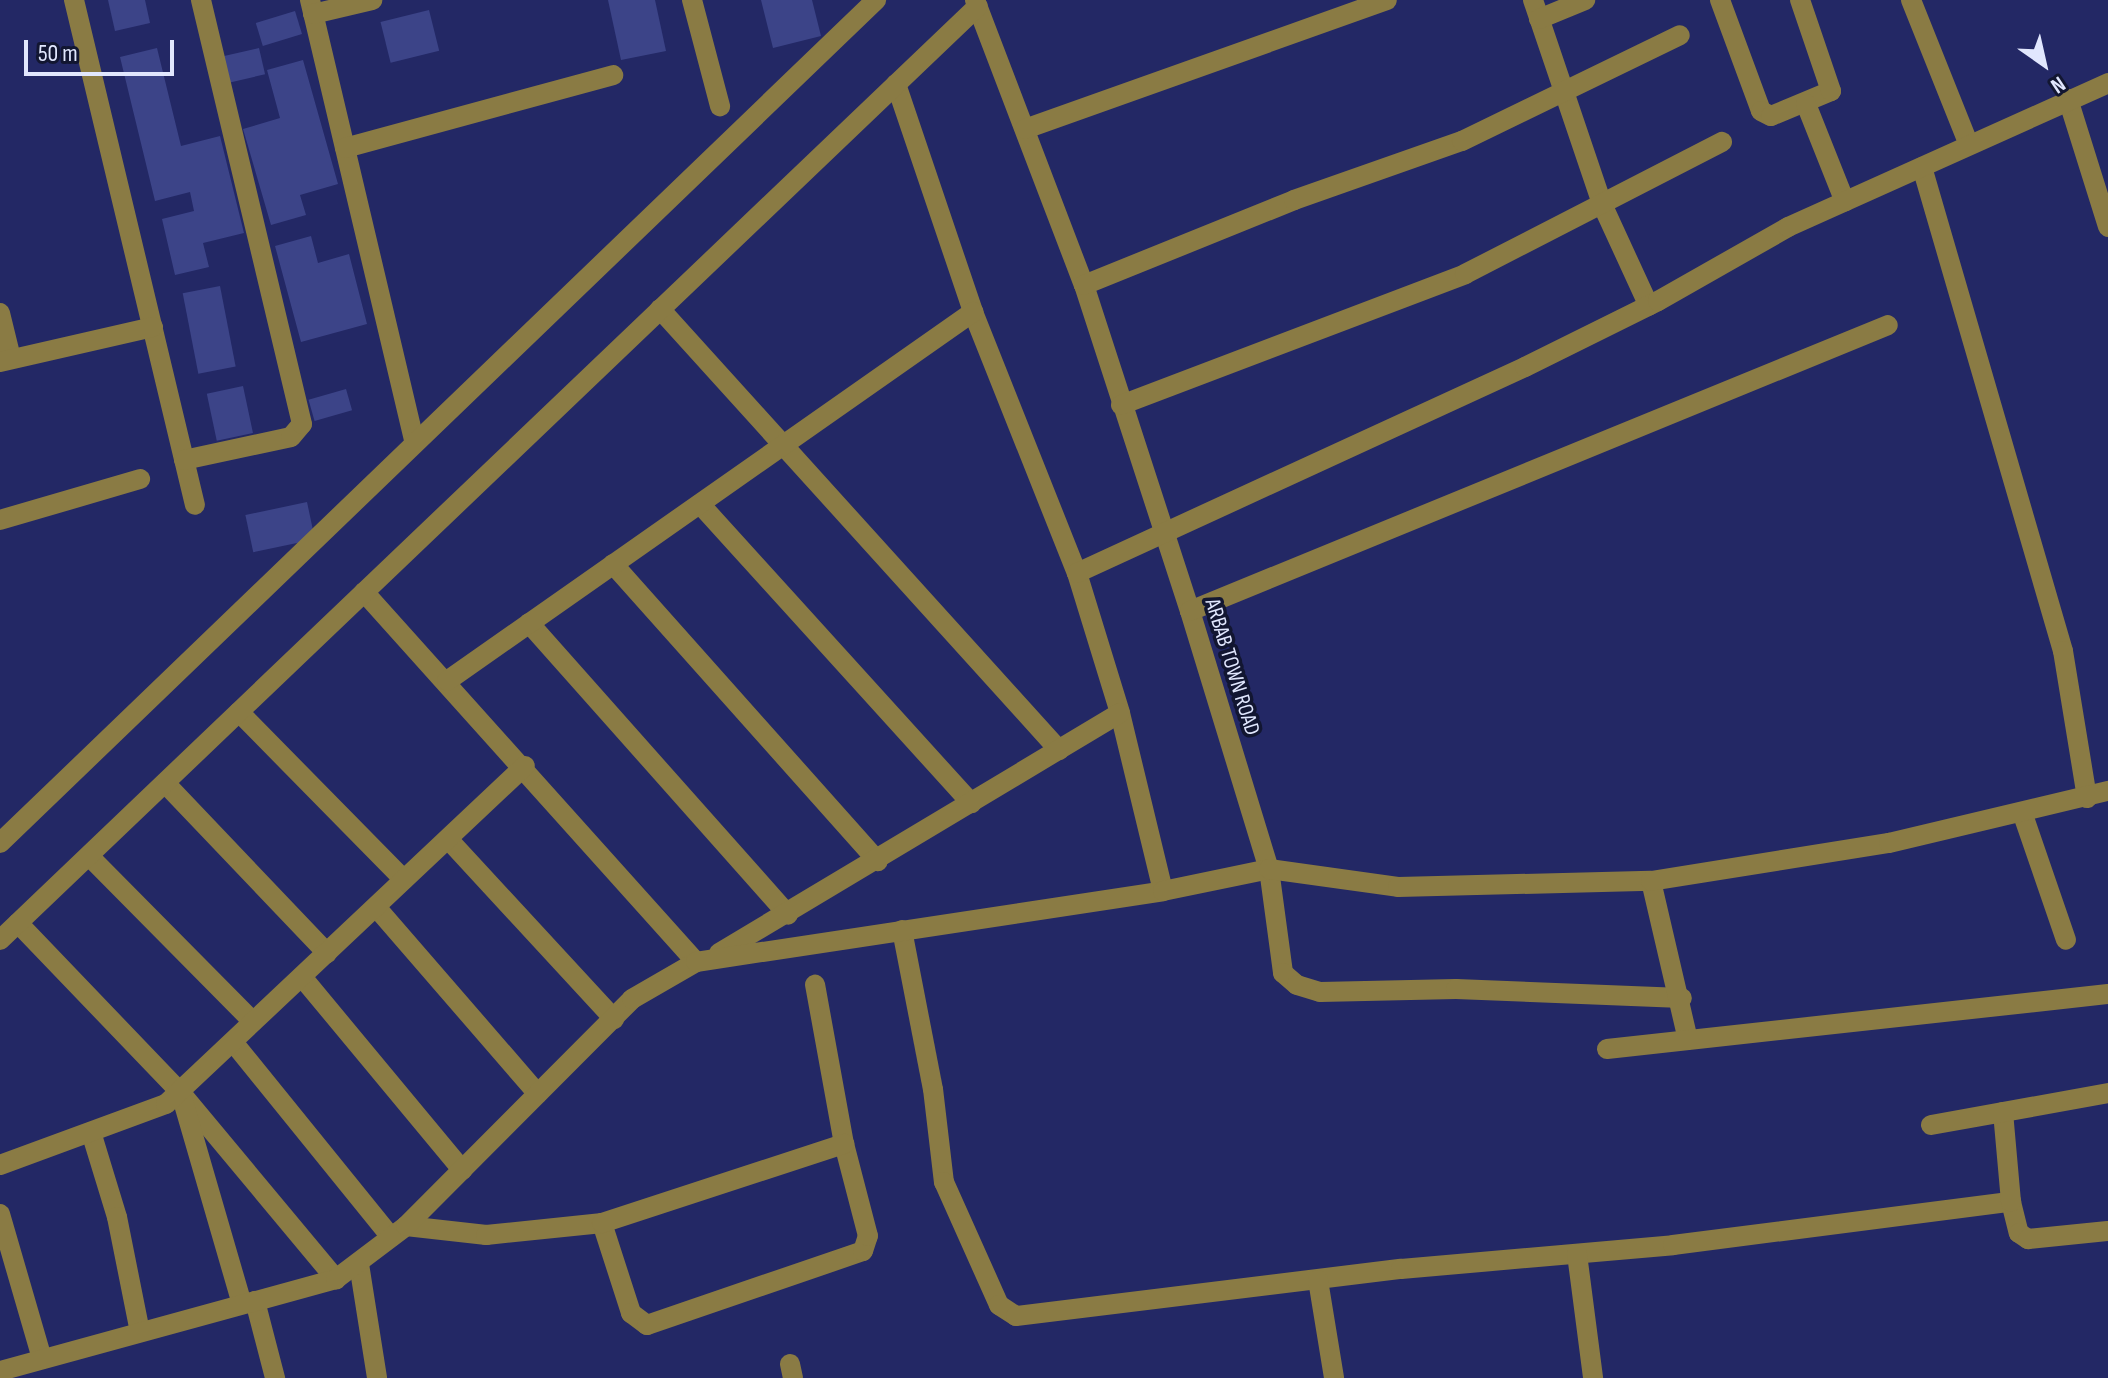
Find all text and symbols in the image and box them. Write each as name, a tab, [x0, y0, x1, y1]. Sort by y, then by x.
scale bar	[28, 24, 178, 74]
north arrow	[2004, 24, 2084, 104]
text: 50 m	[38, 39, 78, 68]
text: N	[2045, 70, 2070, 99]
street label: ARBAB TOWN ROAD	[1199, 596, 1265, 738]

